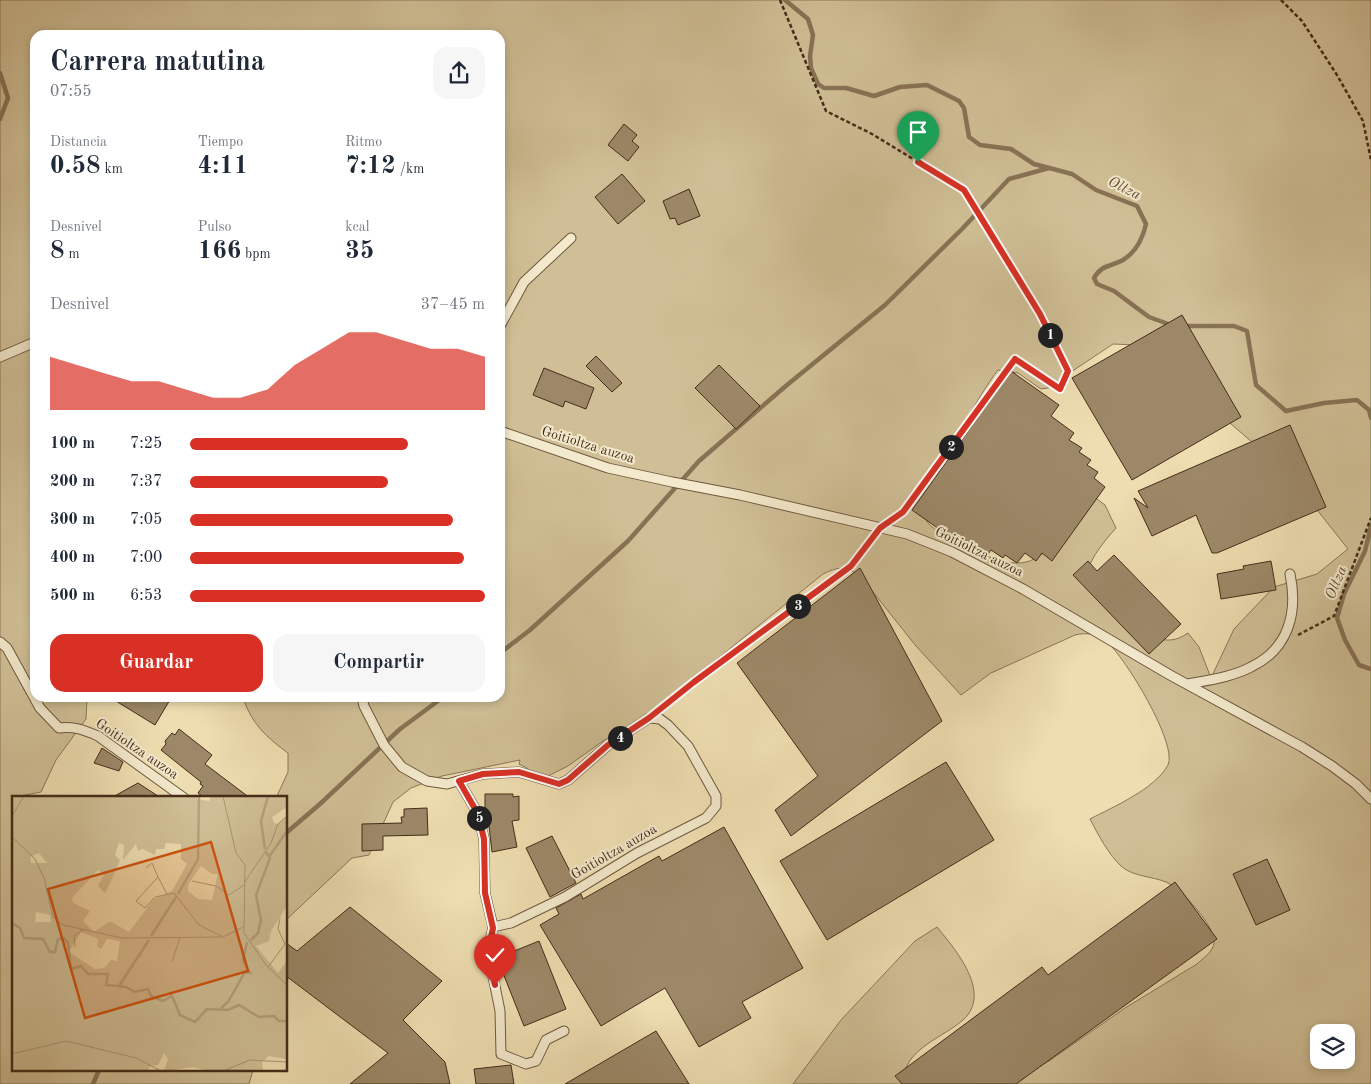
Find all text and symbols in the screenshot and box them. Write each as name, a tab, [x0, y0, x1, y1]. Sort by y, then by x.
button: share	[433, 47, 485, 99]
text: Carrera matutina	[50, 49, 265, 77]
text: 07:55	[50, 84, 92, 100]
pin	[897, 111, 939, 162]
icon: arrive	[904, 118, 932, 146]
text: Distancia	[50, 135, 107, 149]
text: Tiempo	[198, 135, 243, 149]
text: Ritmo	[345, 135, 382, 149]
text: 0.58	[50, 154, 101, 179]
text: 4:11	[198, 154, 248, 179]
text: 7:12	[345, 154, 396, 179]
text: km	[101, 162, 123, 176]
text: /km	[396, 162, 424, 176]
water label: Oltza	[1105, 175, 1143, 203]
text: Desnivel	[50, 220, 102, 234]
text: Pulso	[198, 220, 231, 234]
text: kcal	[345, 220, 369, 234]
text: 8	[50, 239, 65, 264]
text: 166	[198, 239, 241, 264]
text: 35	[345, 239, 374, 264]
text: m	[65, 247, 80, 261]
text: bpm	[241, 247, 271, 261]
text: Desnivel	[50, 297, 109, 313]
text: 37–45 m	[421, 297, 485, 313]
pin: 1	[1038, 322, 1062, 348]
text: 1	[1046, 328, 1055, 342]
street label: Goitioltza auzoa	[540, 424, 636, 466]
pin: 2	[938, 434, 964, 460]
text: 100 m	[50, 436, 95, 452]
text: 7:25	[130, 436, 162, 452]
text: 2	[947, 440, 956, 454]
text: 200 m	[50, 474, 95, 490]
text: 7:37	[130, 474, 162, 490]
text: 300 m	[50, 512, 95, 528]
text: 7:05	[130, 512, 162, 528]
street label: Goitioltza auzoa	[933, 525, 1026, 579]
text: 400 m	[50, 550, 95, 566]
text: 7:00	[130, 550, 162, 566]
water label: Oltza	[1323, 564, 1351, 602]
text: 500 m	[50, 588, 95, 604]
text: 6:53	[130, 588, 162, 604]
pin: 3	[786, 594, 810, 618]
text: 3	[794, 599, 803, 613]
button: Guardar	[50, 634, 263, 692]
button: Compartir	[273, 634, 485, 692]
street label: Goitioltza auzoa	[93, 716, 181, 782]
pin: 4	[608, 726, 632, 750]
text: 4	[616, 731, 625, 745]
inset map	[12, 796, 288, 1072]
pin: 5	[466, 806, 492, 830]
text: 5	[475, 811, 484, 825]
street label: Goitioltza auzoa	[569, 822, 659, 882]
pin	[474, 934, 516, 985]
icon: check	[481, 941, 509, 969]
map controls	[1310, 1024, 1355, 1069]
button: layers	[1310, 1024, 1355, 1069]

